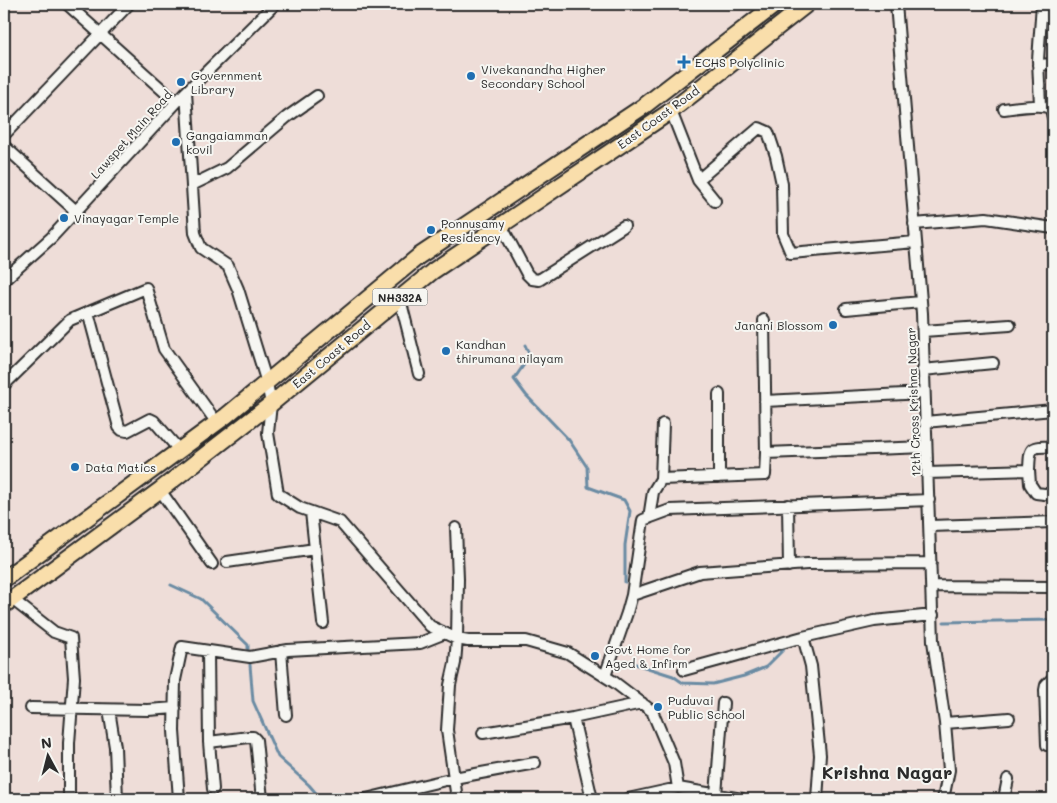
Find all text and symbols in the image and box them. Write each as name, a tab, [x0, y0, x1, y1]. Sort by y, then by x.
place label: ECHS Polyclinic	[695, 54, 784, 70]
marker: ECHS Polyclinic	[677, 55, 691, 69]
place label: Vivekanandha Higher Secondary School	[481, 61, 606, 91]
place label: Government Library	[191, 67, 262, 97]
marker: Vivekanandha Higher Secondary School	[465, 70, 477, 82]
marker: Government Library	[175, 76, 187, 88]
street label: East Coast Road	[614, 82, 702, 152]
street label: Lawspet Main Road	[87, 86, 175, 182]
place label: Gangaiamman kovil	[186, 127, 268, 157]
marker: Gangaiamman kovil	[170, 136, 182, 148]
place label: Vinayagar Temple	[74, 210, 179, 226]
marker: Vinayagar Temple	[58, 212, 70, 224]
place label: Ponnusamy Residency	[441, 215, 504, 245]
marker: Ponnusamy Residency	[425, 224, 437, 236]
road number: NH332A	[372, 288, 428, 306]
street label: East Coast Road	[289, 316, 374, 391]
place label: Janani Blossom	[735, 317, 823, 333]
marker: Janani Blossom	[827, 319, 839, 331]
street label: 12th Cross Krishna Nagar	[902, 327, 924, 477]
place label: Kandhan thirumana nilayam	[456, 336, 563, 366]
marker: Kandhan thirumana nilayam	[440, 345, 452, 357]
place label: Data Matics	[85, 459, 156, 475]
marker: Data Matics	[69, 461, 81, 473]
place label: Govt Home for Aged & Infirm	[605, 641, 691, 671]
marker: Govt Home for Aged & Infirm	[589, 650, 601, 662]
place label: Puduvai Public School	[668, 692, 745, 722]
marker: Puduvai Public School	[652, 701, 664, 713]
north arrow	[22, 730, 72, 780]
text: N	[40, 733, 53, 753]
district label: Krishna Nagar	[822, 760, 952, 784]

